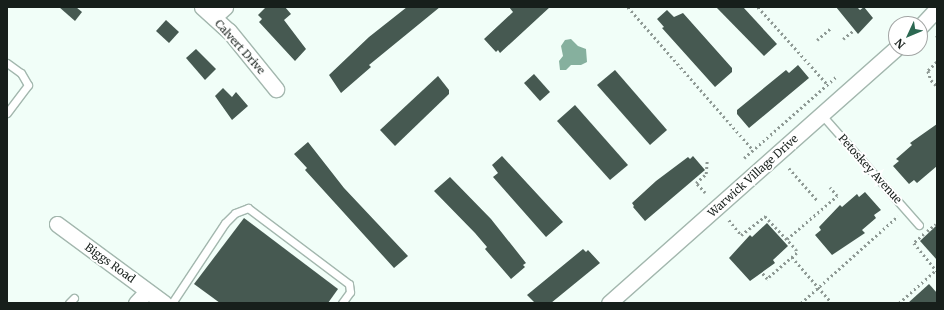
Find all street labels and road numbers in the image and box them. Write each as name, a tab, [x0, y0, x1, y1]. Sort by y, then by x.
street label: Calvert Drive	[212, 17, 268, 77]
street label: Warwick Village Drive	[705, 132, 801, 220]
street label: Petoskey Avenue	[836, 132, 904, 206]
street label: Biggs Road	[82, 240, 138, 286]

